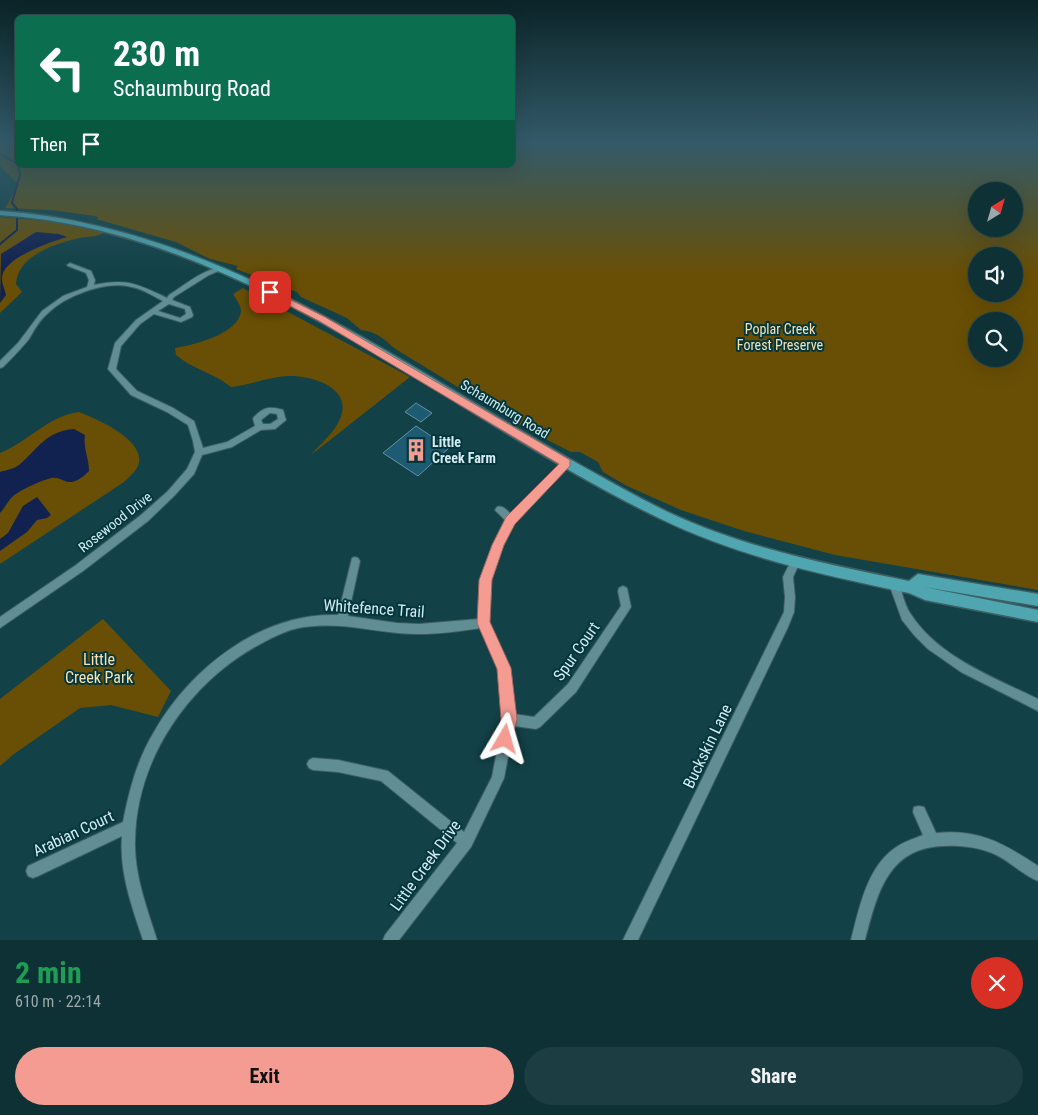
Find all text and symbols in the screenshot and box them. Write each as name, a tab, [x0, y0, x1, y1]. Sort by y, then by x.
text: 230 m	[113, 34, 200, 75]
icon: left	[30, 35, 95, 100]
text: Schaumburg Road	[113, 76, 271, 101]
icon: arrive	[77, 130, 105, 158]
text: Then	[30, 133, 67, 156]
north arrow	[968, 182, 1022, 238]
map controls	[968, 182, 1023, 367]
button: sound	[968, 247, 1023, 302]
pin	[249, 271, 291, 313]
icon: arrive	[256, 278, 284, 306]
button: search	[968, 312, 1023, 367]
park label: Poplar Creek Forest Preserve	[737, 321, 824, 353]
street label: Schaumburg Road	[458, 376, 552, 442]
place label: Little Creek Farm	[432, 434, 496, 466]
building icon: Little Creek Farm	[403, 437, 429, 463]
street label: Rosewood Drive	[75, 488, 155, 556]
street label: Whitefence Trail	[323, 595, 425, 622]
street label: Spur Court	[549, 618, 604, 684]
park label: Little Creek Park	[65, 650, 134, 687]
street label: Buckskin Lane	[679, 701, 736, 791]
position arrow	[478, 712, 530, 764]
street label: Arabian Court	[30, 806, 117, 860]
street label: Little Creek Drive	[386, 816, 465, 914]
text: 2 min	[15, 955, 82, 990]
button: close	[971, 957, 1023, 1009]
text: 610 m · 22:14	[15, 992, 101, 1011]
button: Exit	[15, 1047, 514, 1105]
button: Share	[524, 1047, 1023, 1105]

